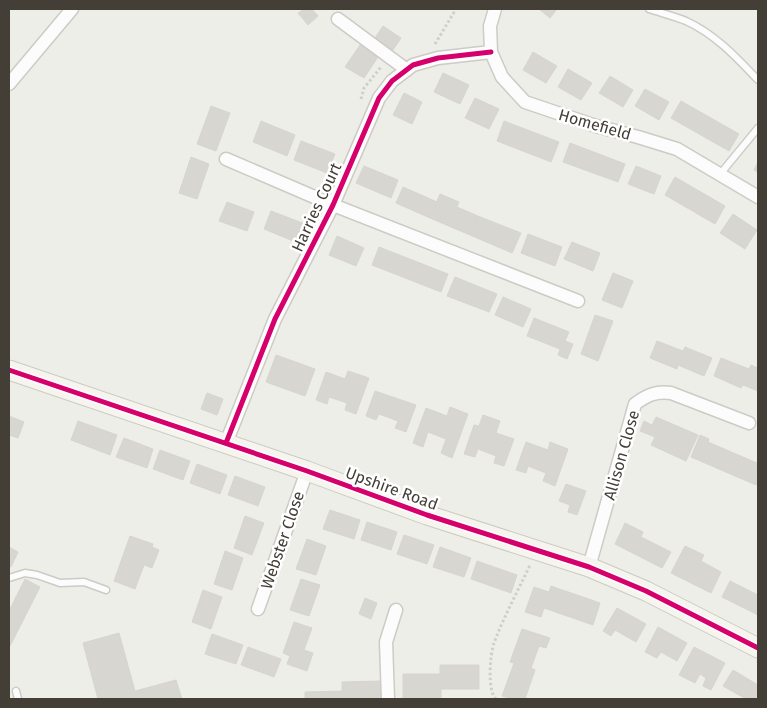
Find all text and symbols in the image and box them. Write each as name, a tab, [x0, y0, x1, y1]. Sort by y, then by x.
street label: Homefield	[556, 105, 633, 144]
street label: Harries Court	[288, 159, 345, 255]
street label: Allison Close	[600, 408, 643, 502]
street label: Upshire Road	[343, 463, 441, 514]
street label: Webster Close	[257, 489, 308, 592]

